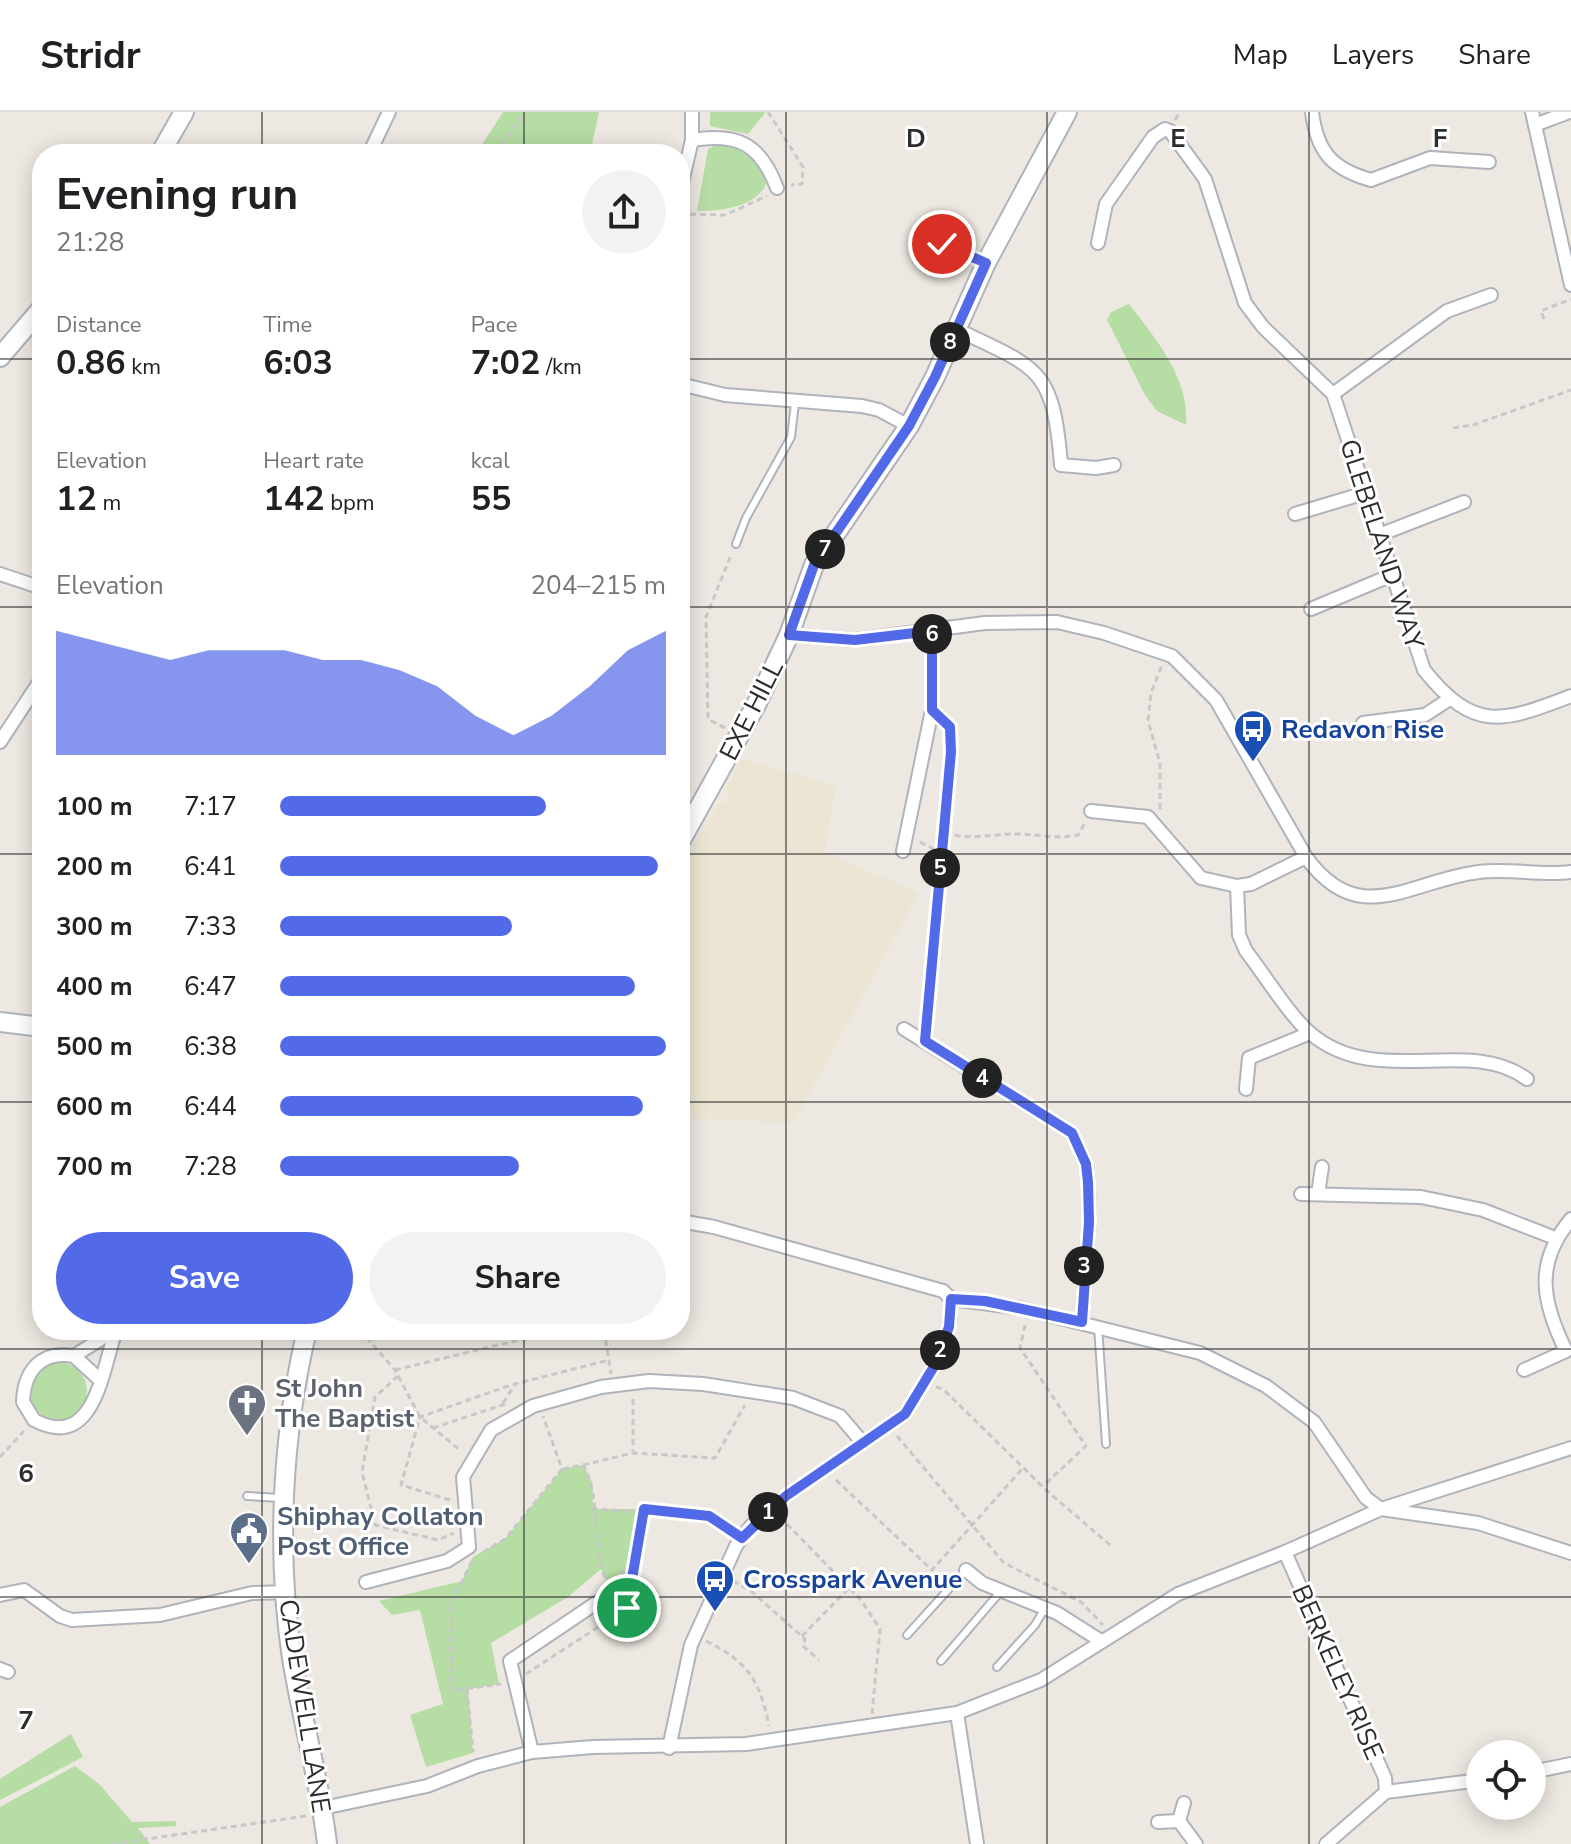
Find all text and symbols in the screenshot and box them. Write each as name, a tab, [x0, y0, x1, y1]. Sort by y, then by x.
text: Stridr	[40, 30, 141, 81]
text: Map	[1233, 36, 1288, 74]
text: Layers	[1332, 36, 1414, 74]
text: Share	[1458, 36, 1531, 74]
text: D	[906, 121, 926, 156]
text: E	[1170, 121, 1186, 156]
text: F	[1433, 121, 1447, 156]
text: Evening run	[56, 165, 298, 225]
button: share	[582, 170, 666, 254]
pin	[908, 210, 976, 278]
icon: check	[920, 222, 964, 266]
text: 21:28	[56, 225, 124, 260]
text: Distance	[56, 310, 141, 340]
text: Time	[263, 310, 312, 340]
text: Pace	[471, 310, 517, 340]
pin: 8	[930, 322, 970, 362]
text: 8	[943, 327, 957, 357]
text: 0.86	[56, 340, 126, 386]
text: 6:03	[263, 340, 333, 386]
text: 7:02	[471, 340, 540, 386]
text: km	[126, 352, 161, 382]
text: /km	[540, 352, 582, 382]
street label: GLEBELAND WAY	[1331, 435, 1432, 654]
text: Elevation	[56, 446, 147, 476]
text: Heart rate	[263, 446, 364, 476]
text: kcal	[471, 446, 510, 476]
text: 12	[56, 476, 97, 522]
text: 142	[263, 476, 325, 522]
text: 55	[471, 476, 511, 522]
text: m	[97, 488, 121, 518]
text: bpm	[325, 488, 375, 518]
pin: 7	[805, 529, 845, 569]
text: 7	[818, 534, 832, 564]
text: Elevation	[56, 568, 164, 603]
text: 204–215 m	[530, 568, 666, 603]
pin: 6	[912, 614, 952, 654]
text: 6	[925, 619, 939, 649]
street label: EXE HILL	[711, 654, 792, 766]
bus stop icon: Redavon Rise	[1232, 708, 1274, 763]
place label: Redavon Rise	[1281, 712, 1444, 747]
text: 100 m	[56, 789, 133, 824]
text: 7:17	[184, 789, 237, 824]
pin: 5	[920, 848, 960, 888]
text: 200 m	[56, 849, 133, 884]
text: 6:41	[184, 849, 237, 884]
text: 5	[933, 853, 947, 883]
text: 300 m	[56, 909, 133, 944]
text: 7:33	[184, 909, 237, 944]
text: 400 m	[56, 969, 133, 1004]
text: 6:47	[184, 969, 237, 1004]
text: 500 m	[56, 1029, 133, 1064]
text: 6:38	[184, 1029, 237, 1064]
pin: 4	[962, 1058, 1002, 1098]
text: 4	[975, 1063, 989, 1093]
text: 600 m	[56, 1089, 133, 1124]
text: 6:44	[184, 1089, 237, 1124]
text: 700 m	[56, 1149, 133, 1184]
text: 7:28	[184, 1149, 237, 1184]
button: Save	[56, 1232, 353, 1324]
button: Share	[369, 1232, 666, 1324]
pin: 3	[1064, 1246, 1104, 1286]
text: 3	[1077, 1251, 1091, 1281]
pin: 2	[920, 1330, 960, 1370]
text: 2	[933, 1335, 947, 1365]
place label: St John The Baptist	[275, 1371, 415, 1436]
church icon: St John The Baptist	[226, 1382, 268, 1437]
text: 6	[18, 1456, 34, 1491]
pin: 1	[748, 1492, 788, 1532]
text: 1	[761, 1497, 775, 1527]
place label: Shiphay Collaton Post Office	[277, 1499, 483, 1564]
public building icon: Shiphay Collaton Post Office	[228, 1510, 270, 1565]
bus stop icon: Crosspark Avenue	[694, 1558, 736, 1613]
place label: Crosspark Avenue	[743, 1562, 962, 1597]
pin	[593, 1574, 661, 1642]
street label: BERKELEY RISE	[1283, 1579, 1392, 1765]
icon: arrive	[605, 1586, 649, 1630]
street label: CADEWELL LANE	[270, 1597, 339, 1815]
text: 7	[18, 1703, 34, 1738]
map controls	[1466, 1740, 1546, 1820]
button: locate	[1466, 1740, 1546, 1820]

